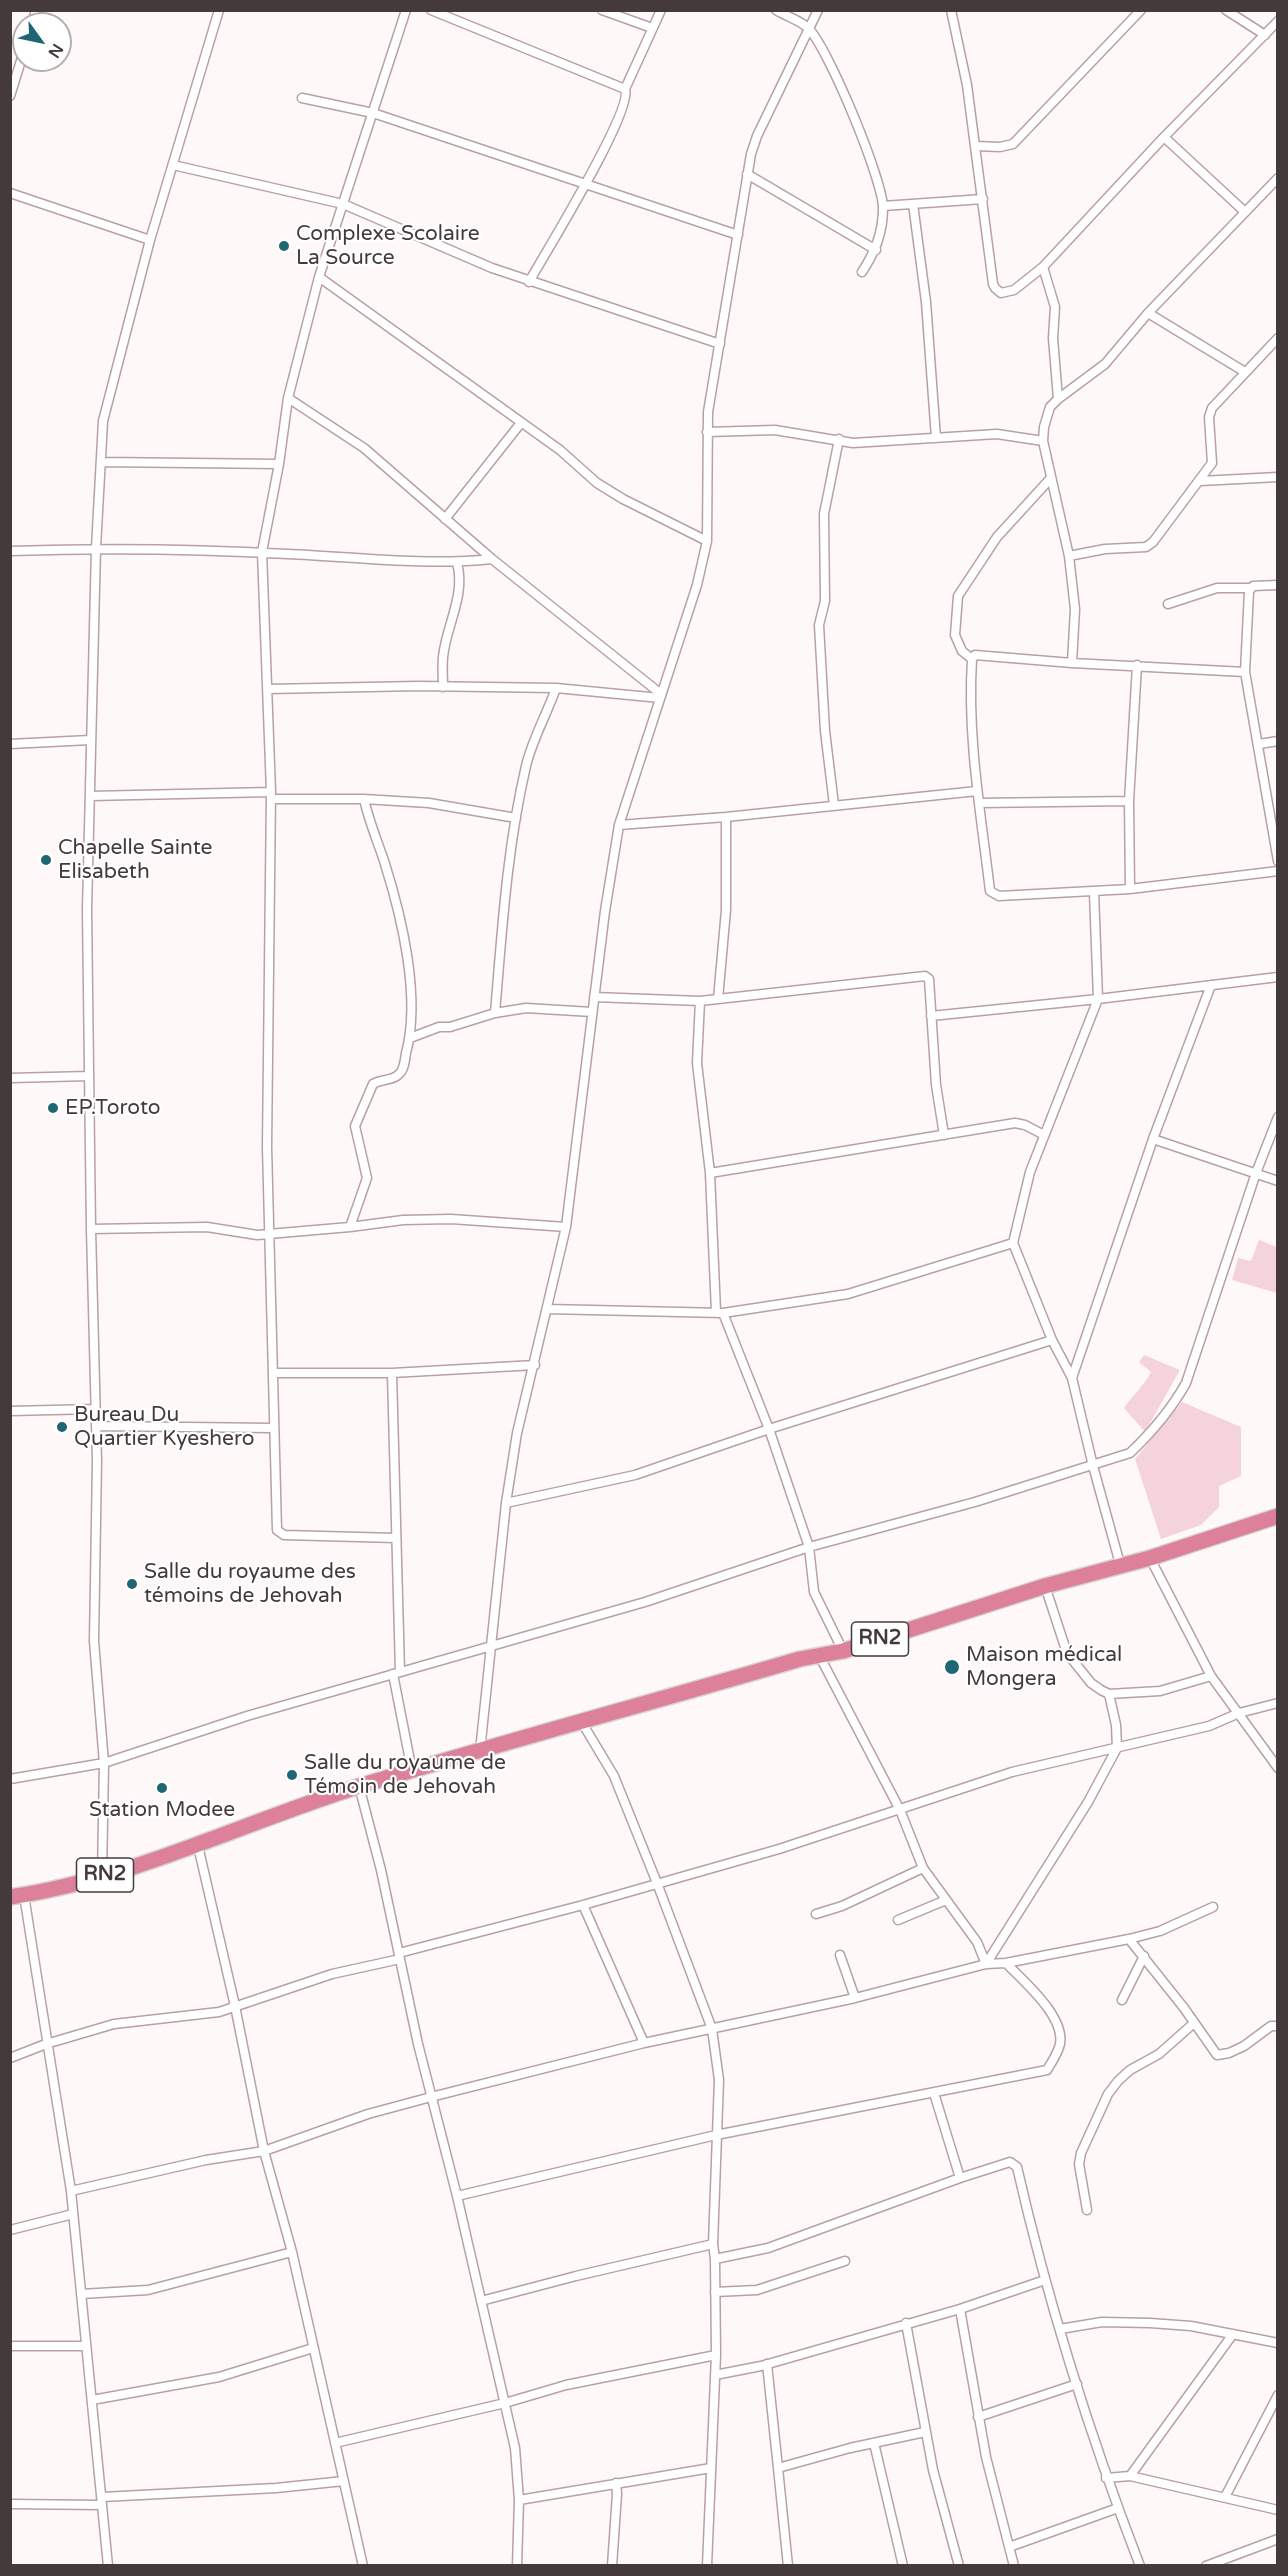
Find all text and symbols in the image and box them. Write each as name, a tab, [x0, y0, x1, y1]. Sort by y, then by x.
north arrow	[12, 12, 72, 72]
text: N	[44, 40, 67, 62]
place label: Complexe Scolaire La Source	[296, 221, 480, 271]
marker: Complexe Scolaire La Source	[277, 239, 291, 253]
place label: Chapelle Sainte Elisabeth	[58, 835, 212, 885]
marker: Chapelle Sainte Elisabeth	[39, 853, 53, 867]
place label: EP.Toroto	[65, 1095, 161, 1121]
marker: EP.Toroto	[46, 1101, 60, 1115]
place label: Bureau Du Quartier Kyeshero	[74, 1402, 254, 1452]
marker: Bureau Du Quartier Kyeshero	[55, 1420, 69, 1434]
place label: Salle du royaume des témoins de Jehovah	[144, 1559, 356, 1609]
marker: Salle du royaume des témoins de Jehovah	[125, 1577, 139, 1591]
road number: RN2	[852, 1622, 908, 1656]
place label: Maison médical Mongera	[966, 1642, 1122, 1692]
marker: Maison médical Mongera	[943, 1658, 961, 1676]
place label: Salle du royaume de Témoin de Jehovah	[304, 1750, 506, 1800]
marker: Salle du royaume de Témoin de Jehovah	[285, 1768, 299, 1782]
marker: Station Modee	[155, 1781, 169, 1795]
place label: Station Modee	[89, 1797, 235, 1823]
road number: RN2	[76, 1858, 134, 1892]

